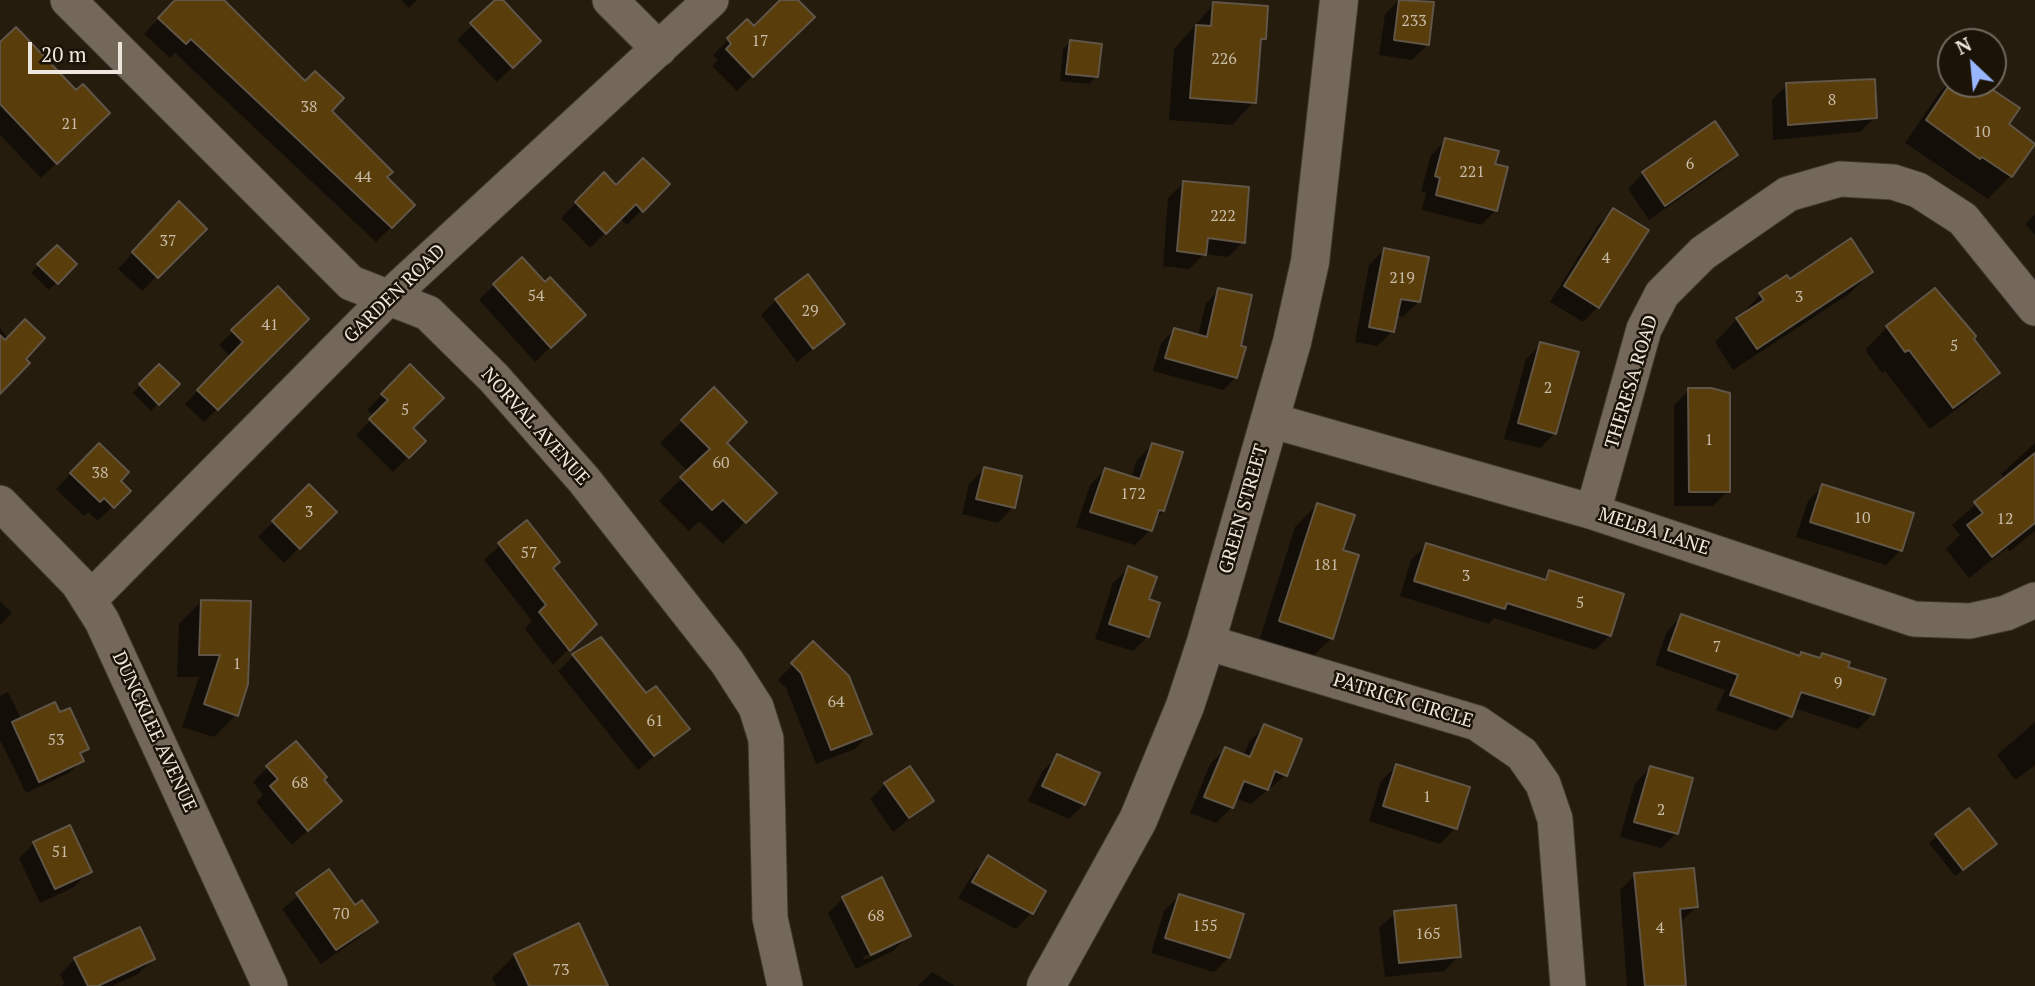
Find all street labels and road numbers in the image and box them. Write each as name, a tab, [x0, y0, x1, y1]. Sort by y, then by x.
street label: GARDEN ROAD	[340, 240, 450, 348]
street label: THERESA ROAD	[1601, 312, 1663, 452]
street label: NORVAL AVENUE	[476, 363, 594, 491]
street label: GREEN STREET	[1215, 442, 1273, 576]
street label: MELBA LANE	[1595, 503, 1713, 561]
street label: DUNCKLEE AVENUE	[107, 648, 201, 816]
street label: PATRICK CIRCLE	[1330, 669, 1476, 733]

